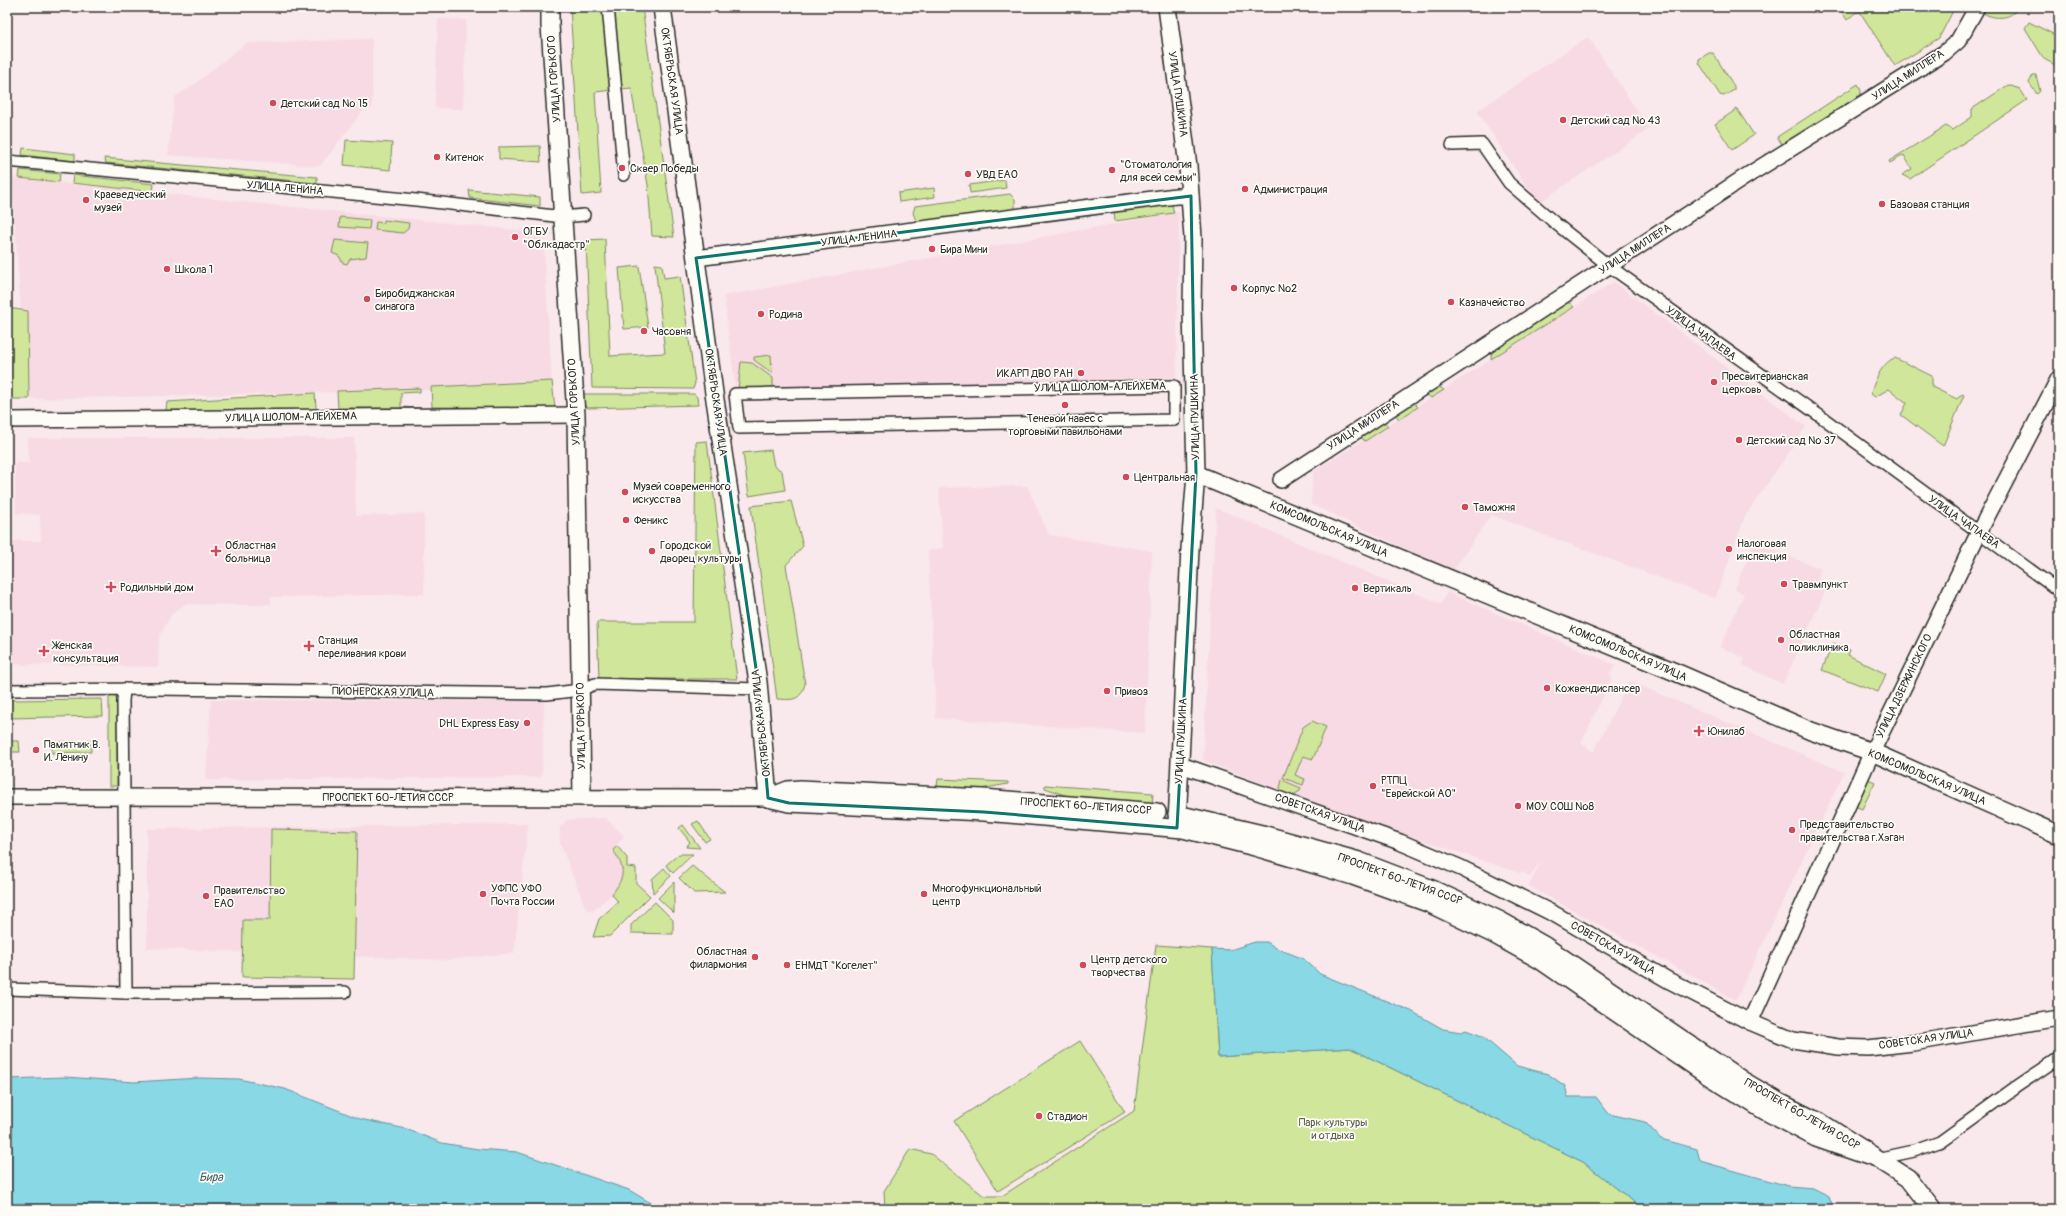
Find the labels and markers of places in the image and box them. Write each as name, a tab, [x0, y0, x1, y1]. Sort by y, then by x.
place label: Детский сад № 15	[280, 97, 368, 110]
marker: Детский сад № 15	[268, 98, 278, 108]
place label: Детский сад № 43	[1570, 114, 1660, 127]
marker: Детский сад № 43	[1558, 115, 1568, 125]
place label: Китенок	[445, 151, 485, 164]
marker: Китенок	[432, 152, 442, 162]
place label: "Стоматология для всей семьи"	[1120, 158, 1197, 184]
place label: Сквер Победы	[630, 162, 699, 175]
marker: Сквер Победы	[617, 163, 627, 173]
marker: "Стоматология для всей семьи"	[1107, 165, 1117, 175]
place label: УВД ЕАО	[976, 168, 1018, 181]
marker: УВД ЕАО	[963, 169, 973, 179]
place label: Администрация	[1253, 183, 1327, 196]
marker: Администрация	[1240, 184, 1250, 194]
place label: Краеведческий музей	[94, 188, 166, 214]
marker: Краеведческий музей	[81, 195, 91, 205]
place label: Базовая станция	[1890, 198, 1969, 211]
marker: Базовая станция	[1877, 199, 1887, 209]
place label: ОГБУ "Облкадастр"	[523, 225, 590, 251]
marker: ОГБУ "Облкадастр"	[510, 232, 520, 242]
place label: Бира Мини	[940, 243, 987, 256]
marker: Бира Мини	[927, 244, 937, 254]
place label: Школа 1	[175, 263, 213, 276]
marker: Школа 1	[162, 264, 172, 274]
place label: Корпус №2	[1242, 282, 1297, 295]
marker: Корпус №2	[1229, 283, 1239, 293]
place label: Биробиджанская синагога	[375, 287, 455, 313]
marker: Биробиджанская синагога	[362, 294, 372, 304]
place label: Казначейство	[1459, 296, 1525, 309]
marker: Казначейство	[1446, 297, 1456, 307]
place label: Родина	[769, 308, 802, 321]
marker: Родина	[756, 309, 766, 319]
place label: Часовня	[652, 325, 691, 338]
marker: Часовня	[639, 326, 649, 336]
place label: ИКАРП ДВО РАН	[997, 367, 1073, 380]
marker: ИКАРП ДВО РАН	[1076, 368, 1086, 378]
place label: Пресвитерианская церковь	[1722, 370, 1808, 396]
marker: Пресвитерианская церковь	[1709, 377, 1719, 387]
marker: Теневой навес с торговыми павильонами	[1060, 400, 1070, 410]
place label: Теневой навес с торговыми павильонами	[1008, 412, 1122, 438]
place label: Детский сад № 37	[1746, 434, 1836, 447]
marker: Детский сад № 37	[1734, 435, 1744, 445]
place label: Центральная	[1134, 471, 1195, 484]
marker: Центральная	[1121, 472, 1131, 482]
place label: Музей современного искусства	[633, 480, 731, 506]
marker: Музей современного искусства	[620, 487, 630, 497]
place label: Таможня	[1473, 501, 1515, 514]
marker: Таможня	[1460, 502, 1470, 512]
place label: Феникс	[634, 514, 669, 527]
marker: Феникс	[621, 515, 631, 525]
place label: Налоговая инспекция	[1737, 537, 1787, 563]
place label: Областная больница	[225, 539, 276, 565]
place label: Городской дворец культуры	[660, 539, 742, 565]
marker: Налоговая инспекция	[1724, 544, 1734, 554]
marker: Областная больница	[210, 545, 222, 557]
marker: Городской дворец культуры	[647, 546, 657, 556]
place label: Травмпункт	[1792, 578, 1849, 591]
marker: Травмпункт	[1779, 579, 1789, 589]
marker: Родильный дом	[105, 581, 117, 593]
place label: Родильный дом	[120, 581, 194, 594]
place label: Вертикаль	[1363, 582, 1412, 595]
marker: Вертикаль	[1350, 583, 1360, 593]
place label: Областная поликлиника	[1789, 628, 1849, 654]
place label: Станция переливания крови	[318, 634, 406, 660]
marker: Областная поликлиника	[1776, 635, 1786, 645]
place label: Женская консультация	[51, 639, 119, 665]
marker: Станция переливания крови	[303, 640, 315, 652]
marker: Женская консультация	[38, 645, 50, 657]
place label: Кожвендиспансер	[1555, 682, 1640, 695]
marker: Кожвендиспансер	[1542, 683, 1552, 693]
place label: Привоз	[1115, 685, 1148, 698]
marker: Привоз	[1102, 686, 1112, 696]
place label: DHL Express Easy	[439, 717, 519, 730]
marker: DHL Express Easy	[522, 718, 532, 728]
marker: Юнилаб	[1693, 725, 1705, 737]
place label: Юнилаб	[1708, 725, 1745, 738]
place label: Памятник В. И. Ленину	[44, 738, 101, 764]
marker: Памятник В. И. Ленину	[31, 745, 41, 755]
place label: РТПЦ "Еврейской АО"	[1381, 774, 1456, 800]
marker: РТПЦ "Еврейской АО"	[1368, 781, 1378, 791]
place label: МОУ СОШ №8	[1526, 800, 1594, 813]
marker: МОУ СОШ №8	[1513, 801, 1523, 811]
place label: Представительство правительства г.Хэган	[1800, 818, 1904, 844]
marker: Представительство правительства г.Хэган	[1787, 825, 1797, 835]
place label: УФПС УФО Почта России	[491, 882, 555, 908]
place label: Многофункциональный центр	[932, 882, 1042, 908]
place label: Правительство ЕАО	[214, 884, 285, 910]
marker: УФПС УФО Почта России	[478, 889, 488, 899]
marker: Многофункциональный центр	[919, 889, 929, 899]
marker: Правительство ЕАО	[201, 891, 211, 901]
place label: Областная филармония	[690, 945, 747, 971]
marker: Областная филармония	[750, 952, 760, 962]
place label: Центр детского творчества	[1091, 953, 1167, 979]
place label: ЕНМДТ "Когелет"	[795, 959, 878, 972]
marker: ЕНМДТ "Когелет"	[782, 960, 792, 970]
marker: Центр детского творчества	[1078, 960, 1088, 970]
place label: Стадион	[1047, 1110, 1087, 1123]
marker: Стадион	[1034, 1111, 1044, 1121]

